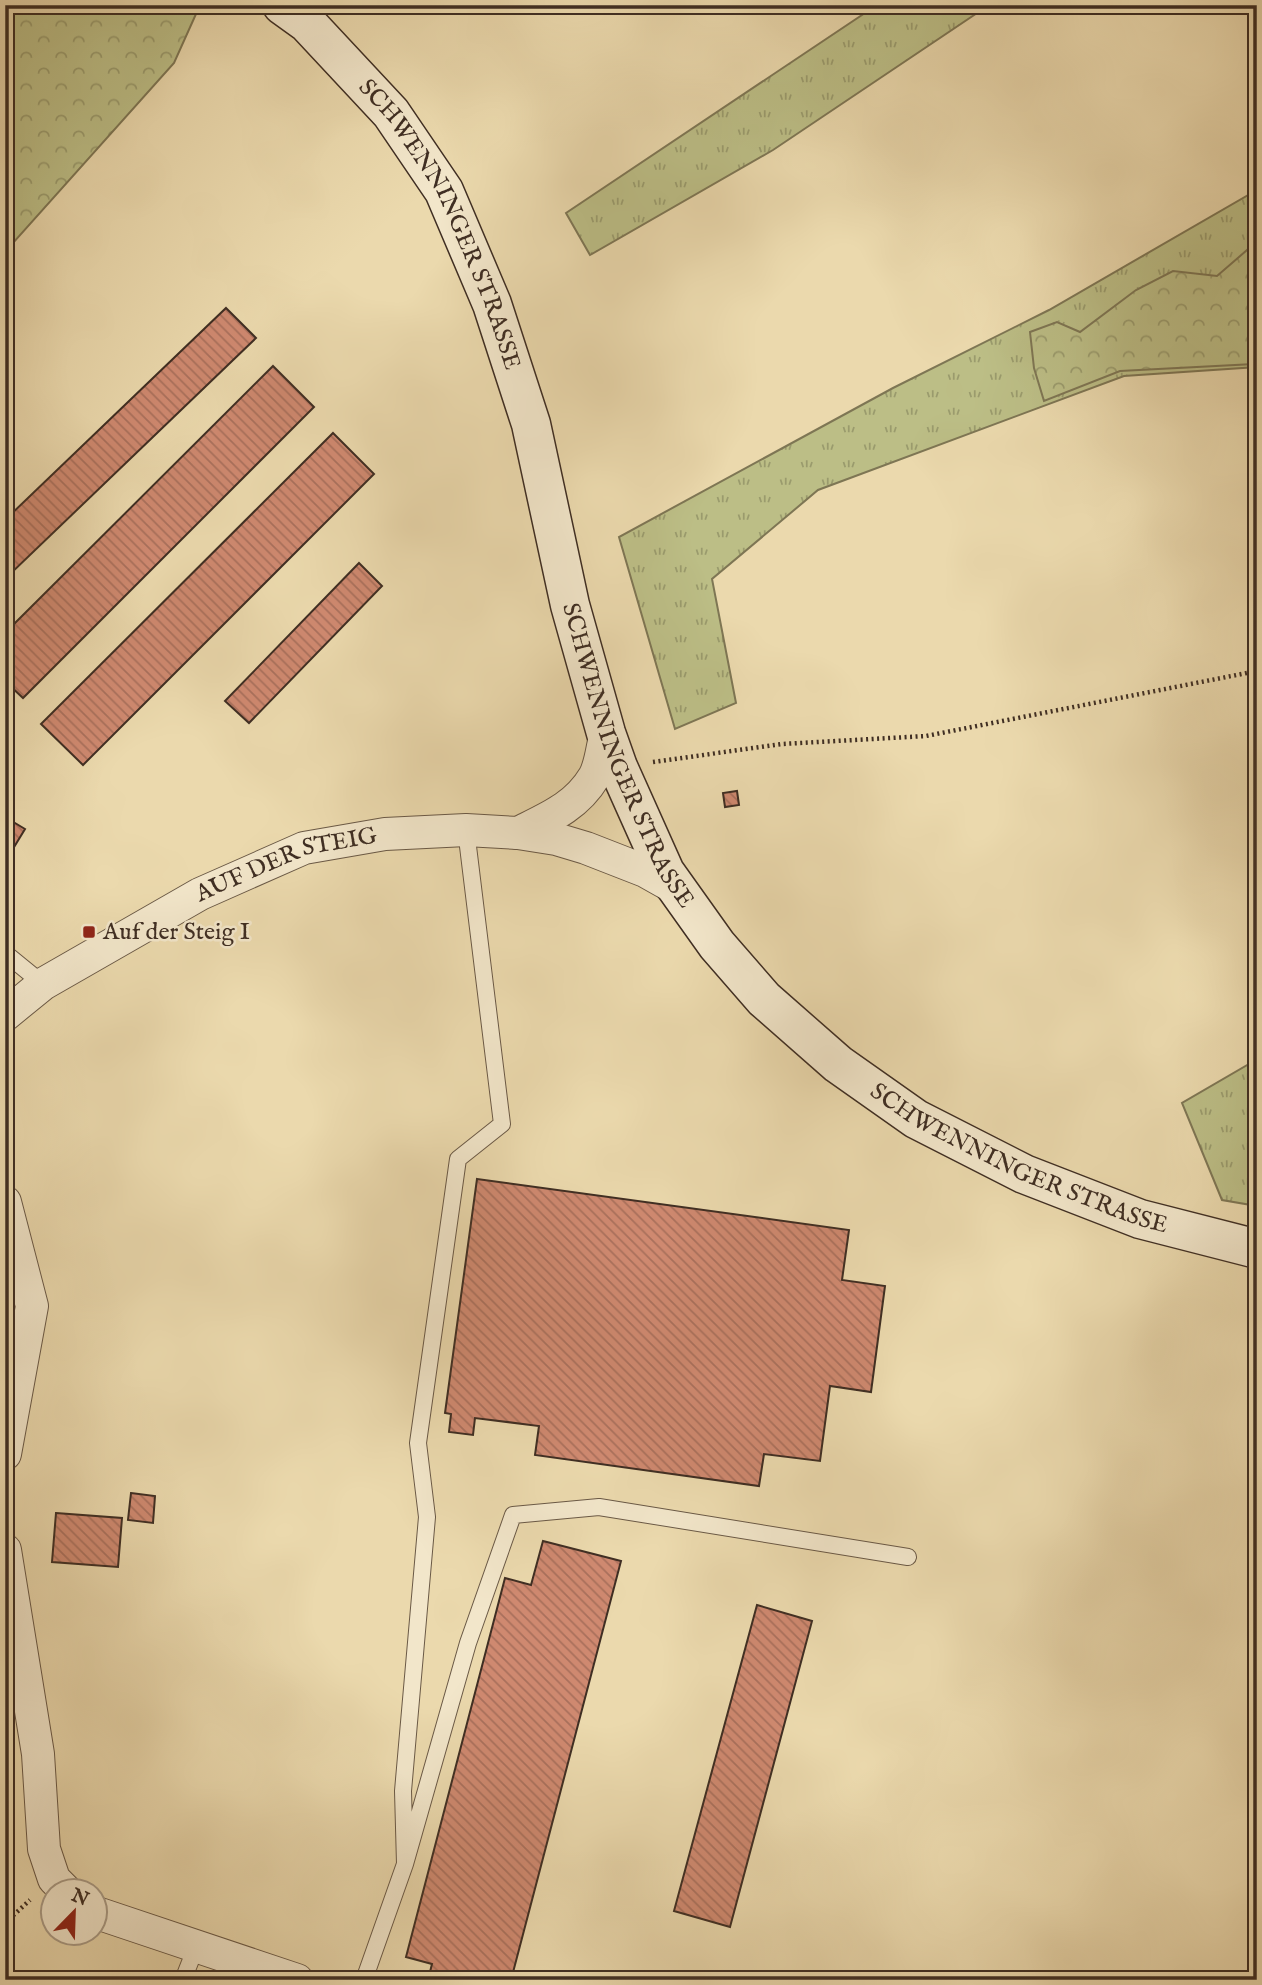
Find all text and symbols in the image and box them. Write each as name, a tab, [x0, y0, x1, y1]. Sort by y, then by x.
street label: SCHWENNINGER STRASSE	[352, 72, 528, 374]
street label: SCHWENNINGER STRASSE	[555, 599, 701, 914]
street label: AUF DER STEIG	[190, 820, 379, 910]
place label: Auf der Steig I	[102, 917, 250, 948]
marker: Auf der Steig I	[81, 924, 97, 940]
street label: SCHWENNINGER STRASSE	[864, 1076, 1171, 1241]
north arrow	[38, 1876, 108, 1946]
text: N	[67, 1884, 93, 1913]

